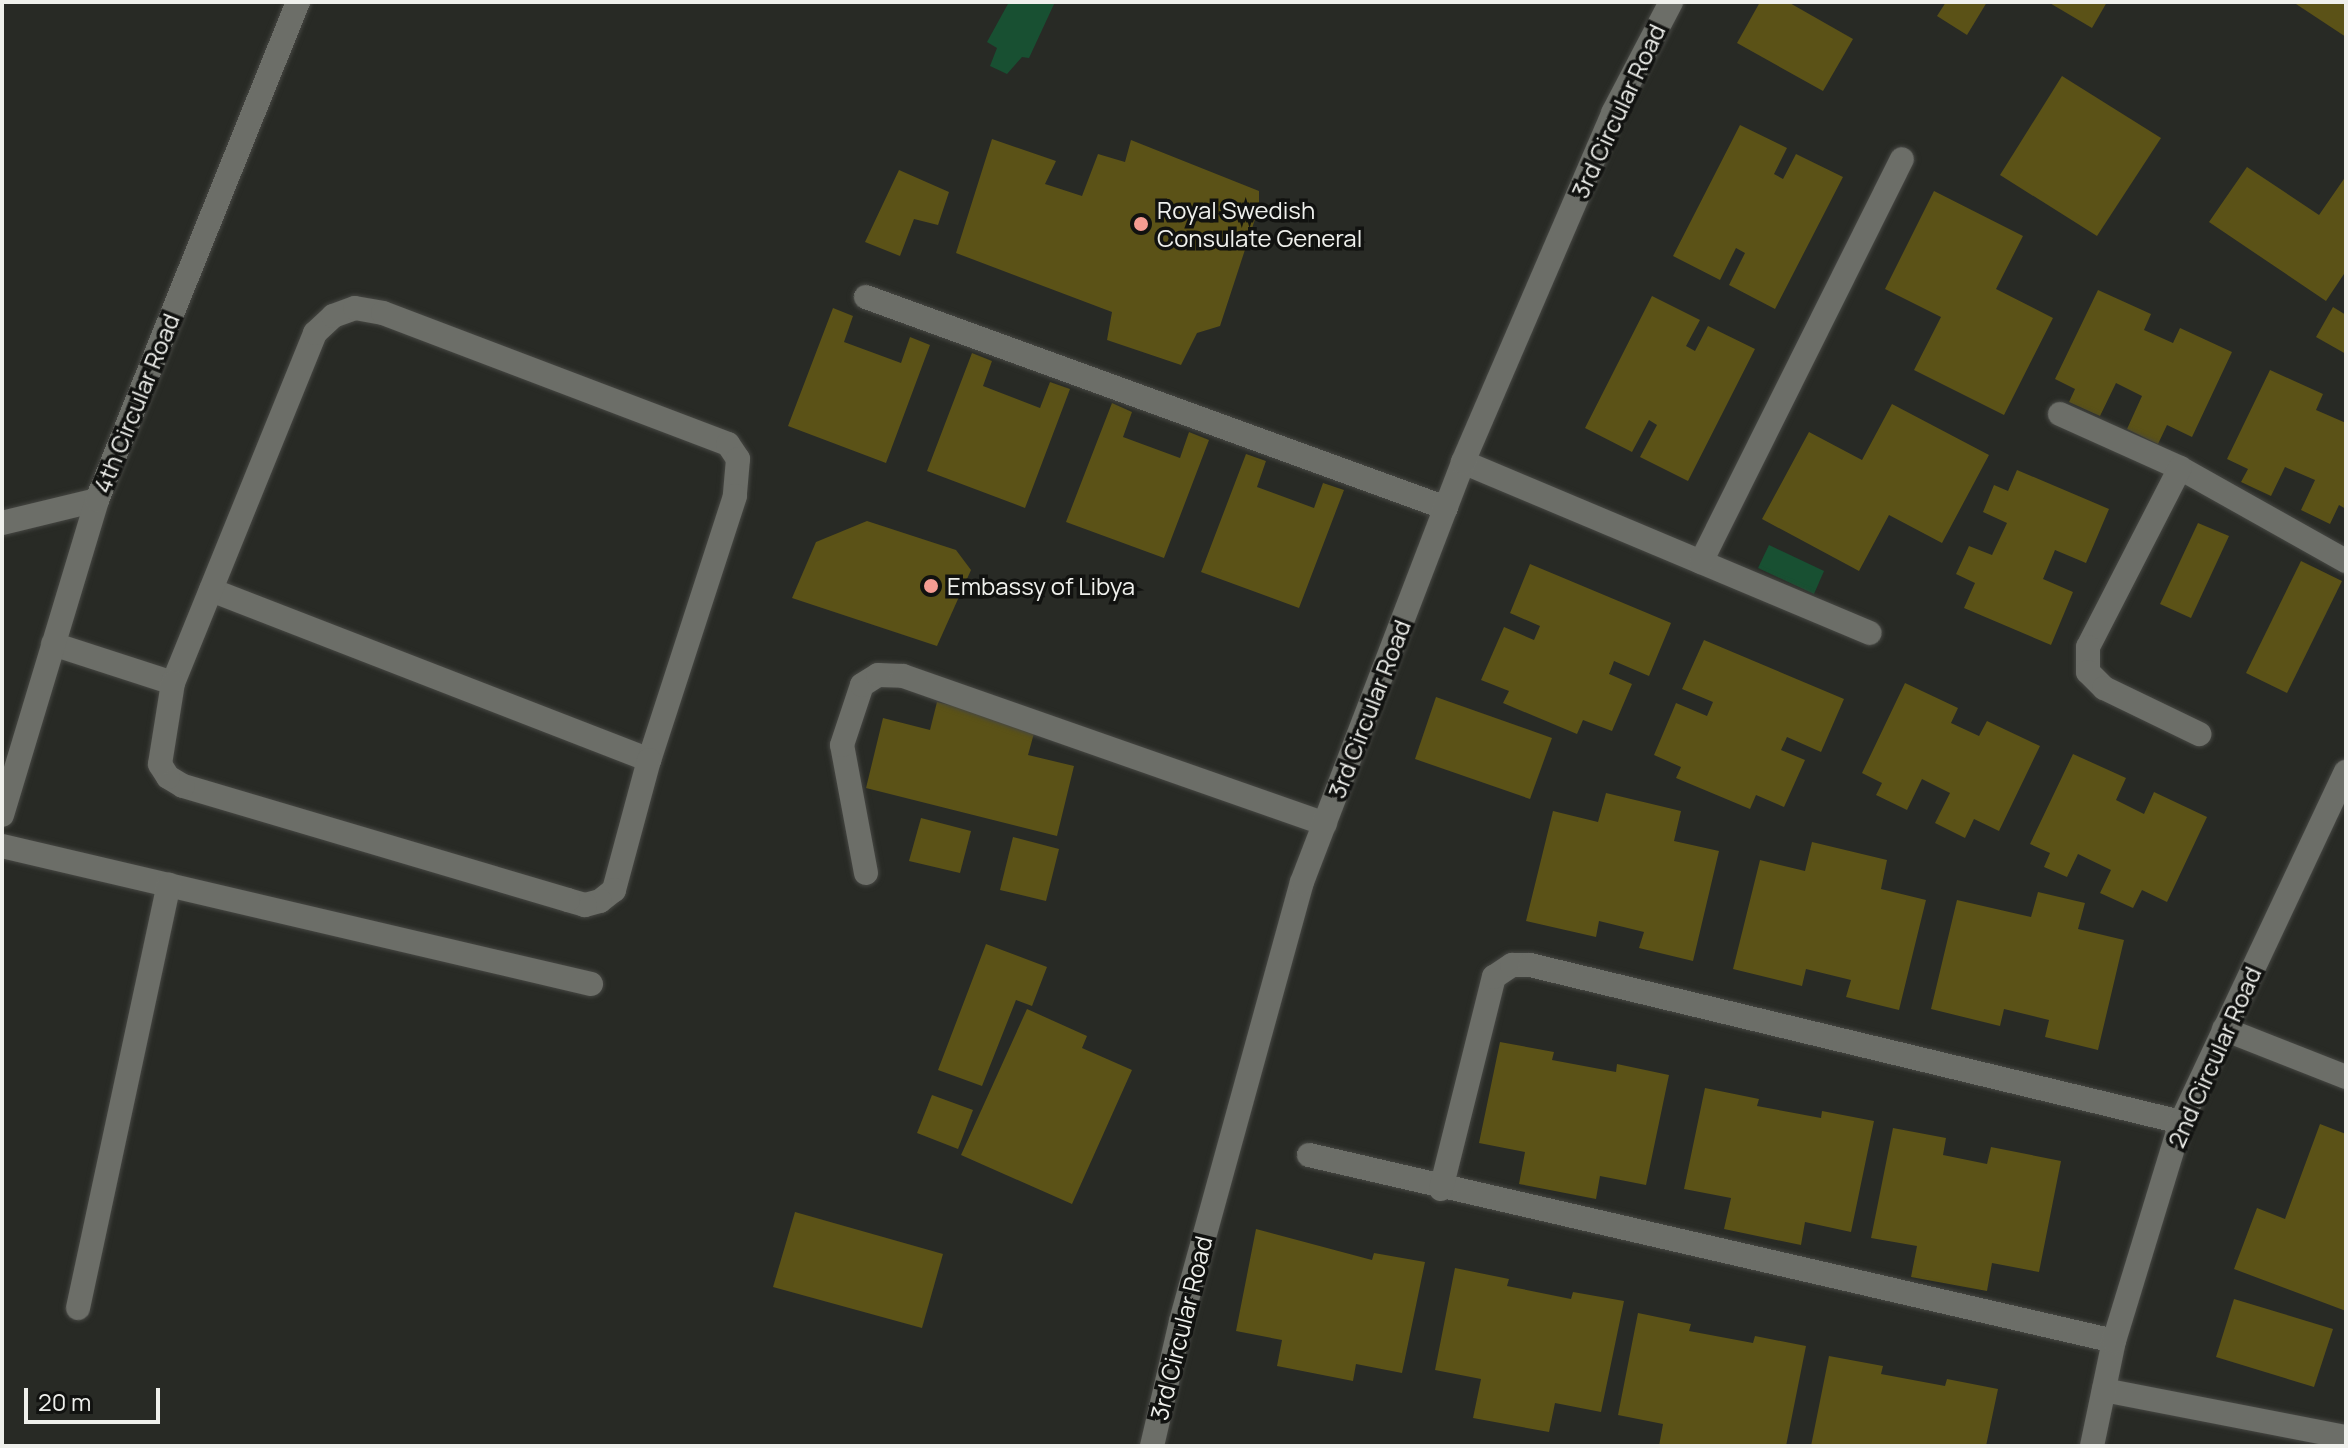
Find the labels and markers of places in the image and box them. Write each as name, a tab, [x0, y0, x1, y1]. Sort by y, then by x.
place label: Royal Swedish Consulate General	[1157, 196, 1362, 252]
marker: Royal Swedish Consulate General	[1132, 215, 1150, 233]
place label: Embassy of Libya	[947, 572, 1135, 600]
marker: Embassy of Libya	[922, 577, 940, 595]

